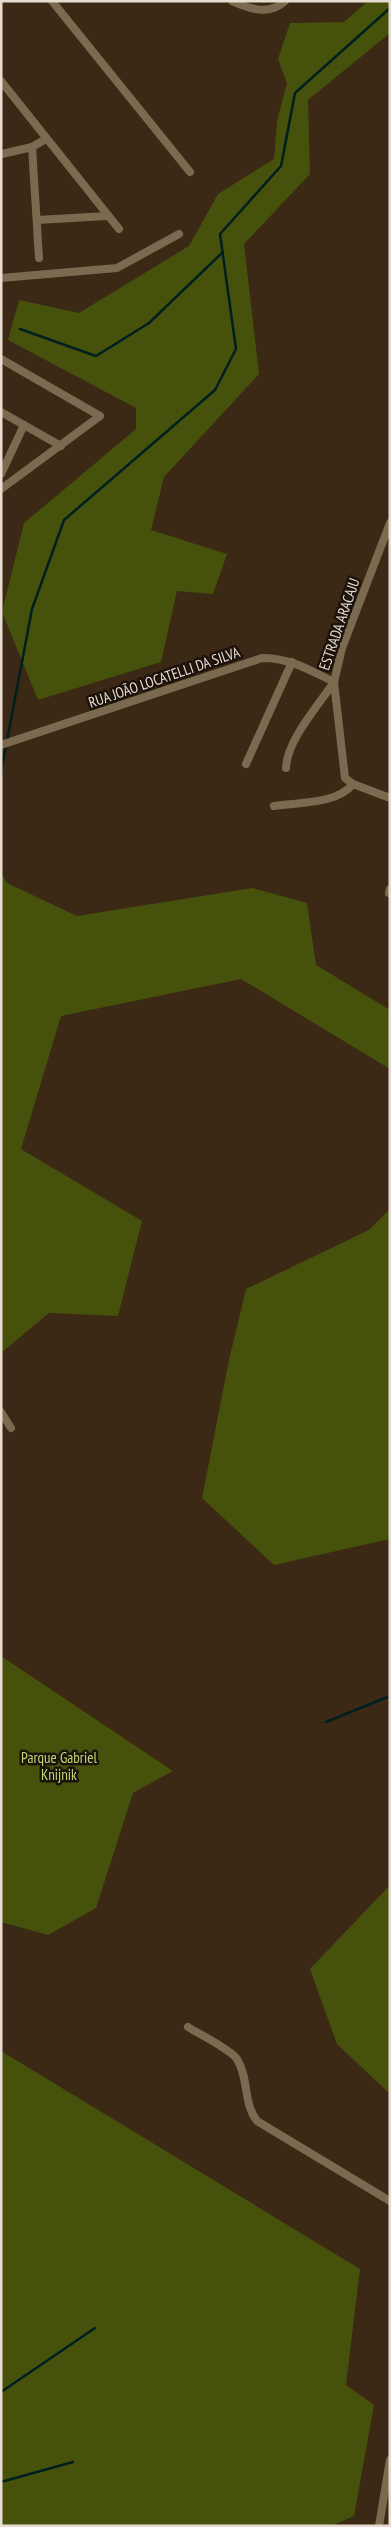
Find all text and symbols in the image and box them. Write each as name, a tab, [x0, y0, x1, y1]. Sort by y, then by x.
street label: ESTRADA ARACAJU	[314, 575, 364, 673]
street label: RUA JOÃO LOCATELLI DA SILVA	[86, 642, 243, 712]
park label: Parque Gabriel Knijnik	[21, 1748, 97, 1784]

